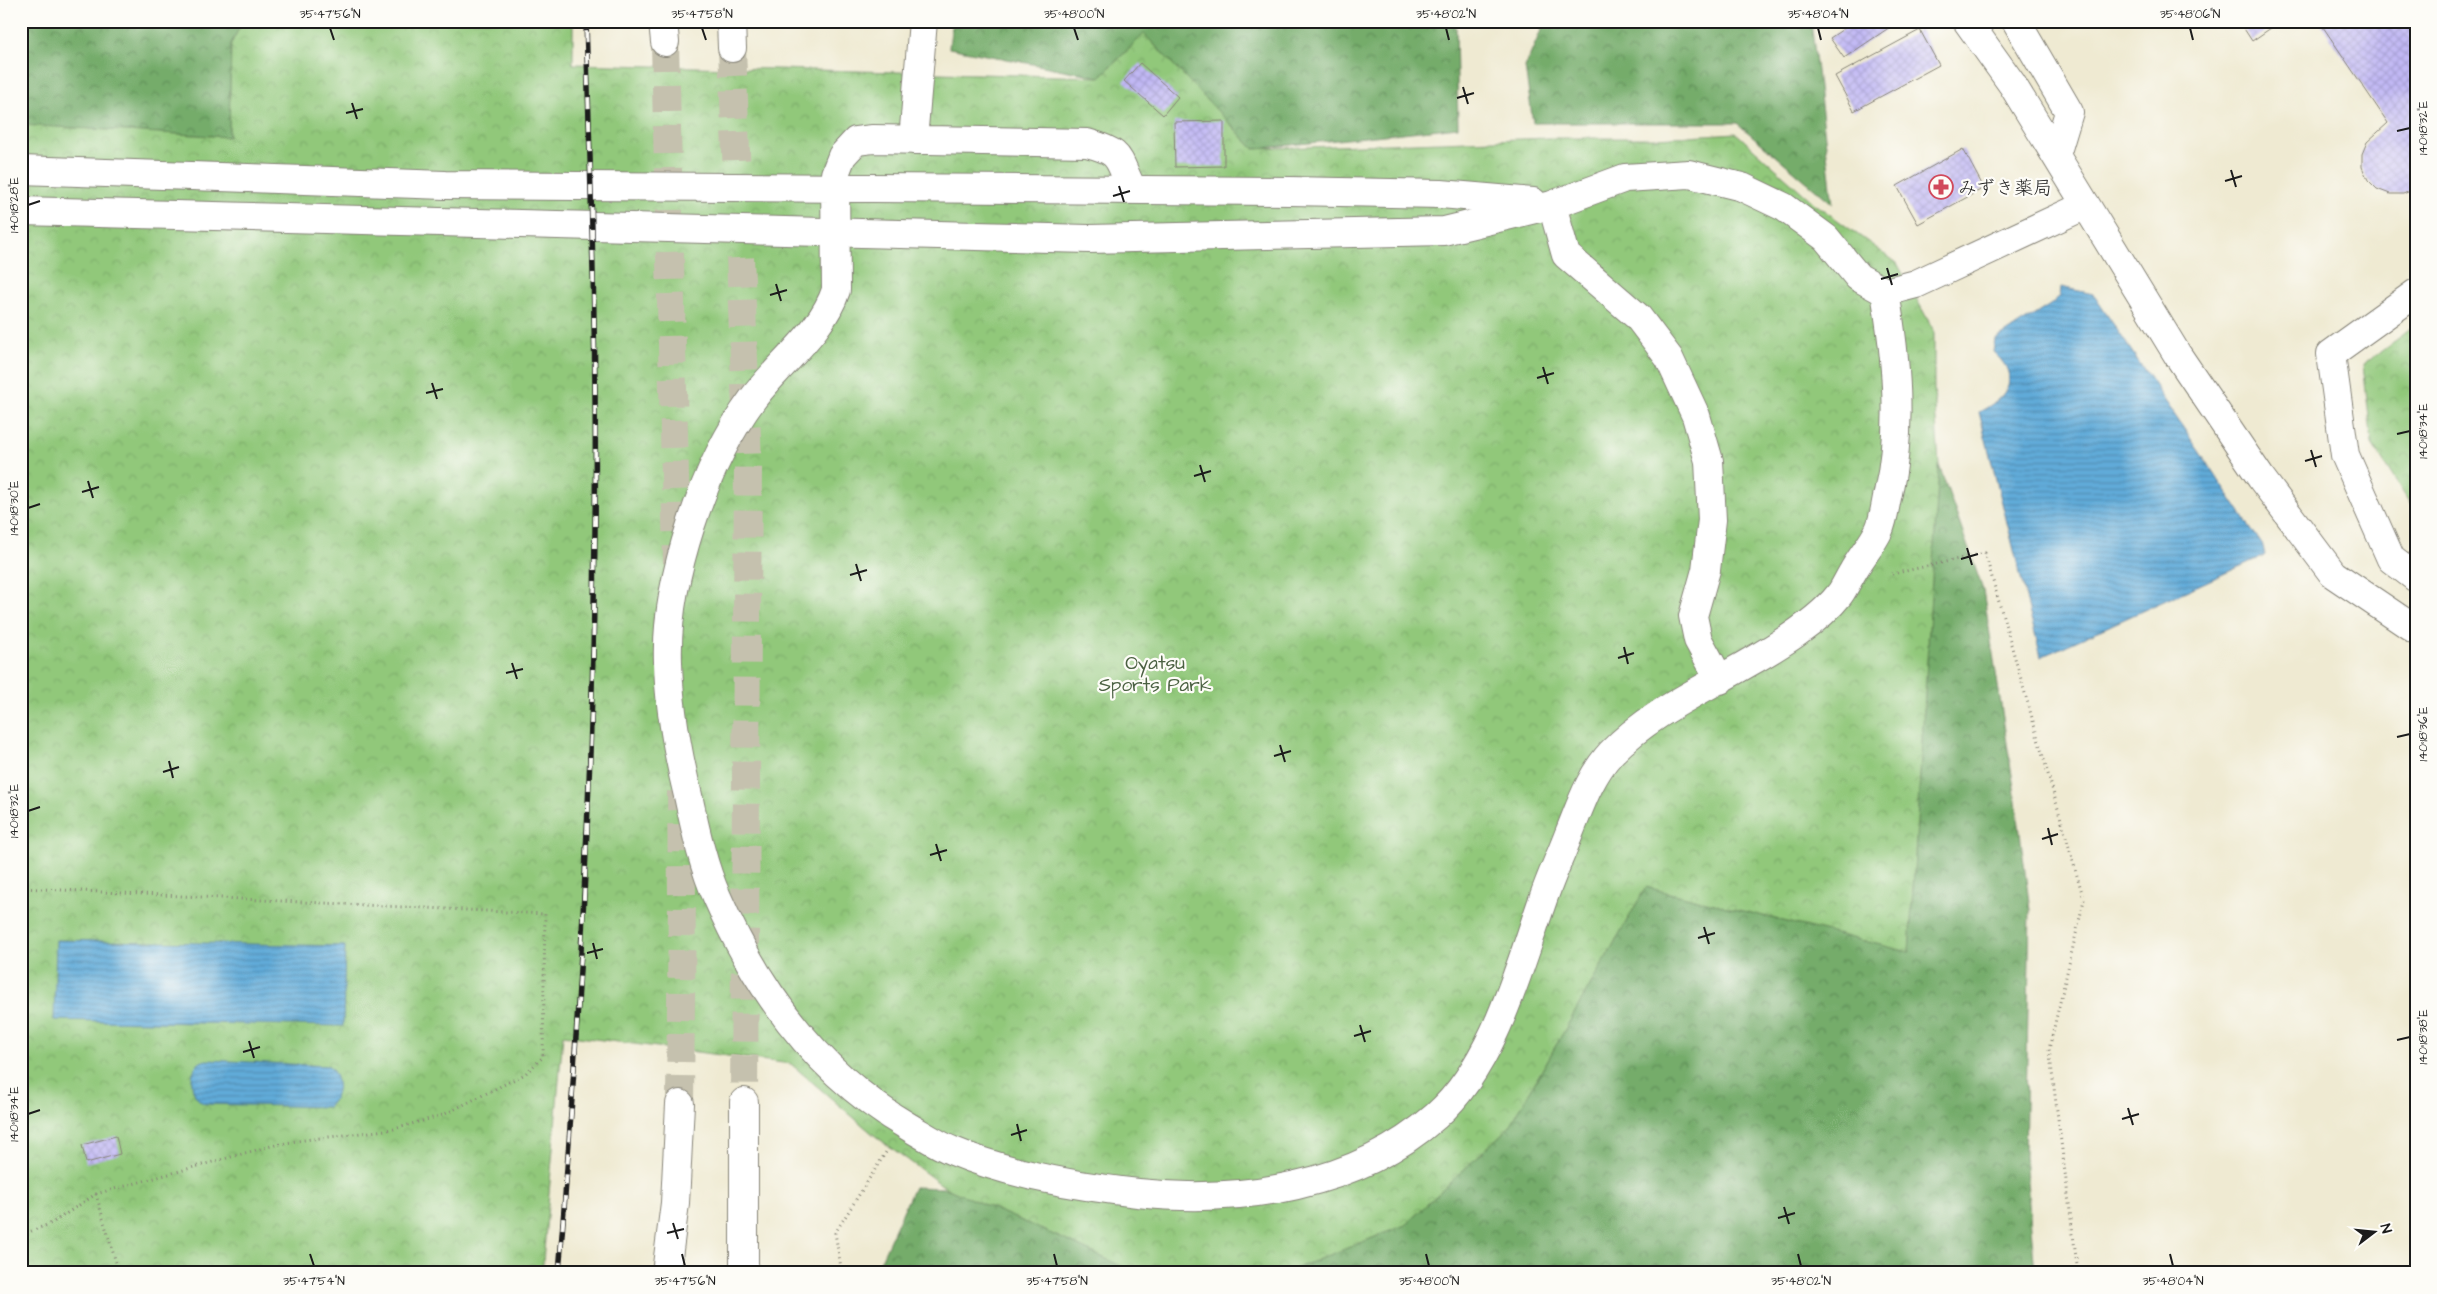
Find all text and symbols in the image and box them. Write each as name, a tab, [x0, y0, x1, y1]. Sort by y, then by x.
text: 35°47'56"N	[299, 6, 361, 23]
text: 35°47'58"N	[671, 6, 733, 23]
text: 35°48'00"N	[1044, 6, 1105, 23]
text: 35°48'02"N	[1416, 6, 1476, 23]
text: 35°48'04"N	[1787, 6, 1849, 23]
text: 35°48'06"N	[2160, 6, 2221, 23]
text: 140°18'32"E	[2415, 101, 2432, 155]
pharmacy icon: みずき薬局	[1928, 174, 1954, 200]
place label: みずき薬局	[1958, 175, 2052, 202]
text: 140°18'28"E	[6, 177, 23, 233]
text: 140°18'34"E	[2415, 403, 2432, 459]
text: 140°18'30"E	[6, 481, 23, 535]
park label: Oyatsu Sports Park	[1099, 650, 1212, 699]
text: 140°18'36"E	[2415, 707, 2432, 761]
text: 140°18'32"E	[6, 784, 23, 838]
text: 140°18'38"E	[2415, 1010, 2432, 1065]
text: 140°18'34"E	[6, 1086, 23, 1142]
north arrow	[2350, 1206, 2400, 1256]
text: N	[2375, 1222, 2396, 1236]
text: 35°47'54"N	[283, 1273, 345, 1290]
text: 35°47'56"N	[654, 1273, 716, 1290]
text: 35°47'58"N	[1026, 1273, 1088, 1290]
text: 35°48'00"N	[1399, 1273, 1460, 1290]
text: 35°48'02"N	[1771, 1273, 1831, 1290]
text: 35°48'04"N	[2142, 1273, 2204, 1290]

